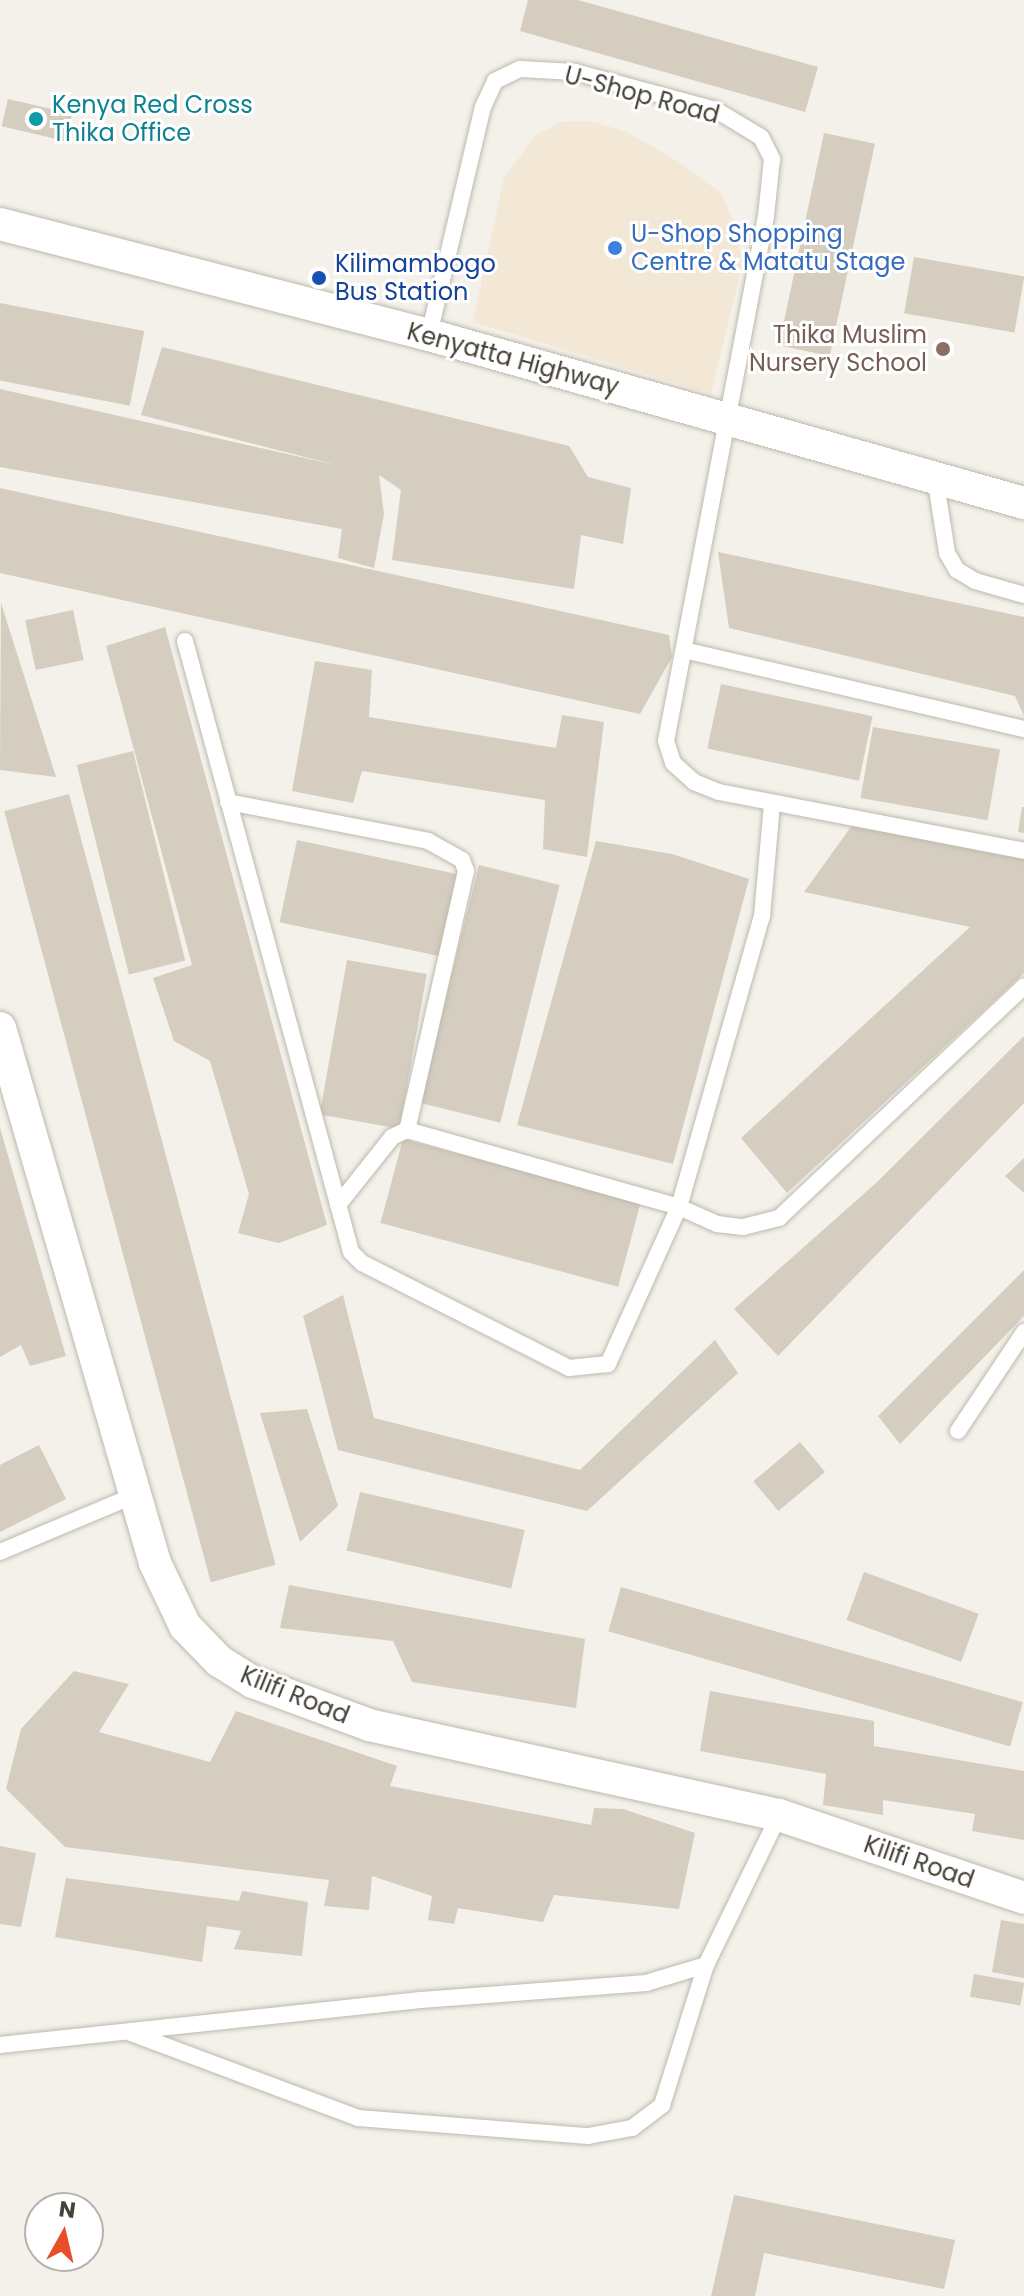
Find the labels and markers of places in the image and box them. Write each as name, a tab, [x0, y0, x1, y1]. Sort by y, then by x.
place label: Kenya Red Cross Thika Office	[52, 91, 253, 147]
marker: Kenya Red Cross Thika Office	[27, 110, 45, 128]
place label: U-Shop Shopping Centre & Matatu Stage	[631, 220, 905, 276]
marker: U-Shop Shopping Centre & Matatu Stage	[606, 239, 624, 257]
place label: Kilimambogo Bus Station	[335, 250, 496, 306]
marker: Kilimambogo Bus Station	[310, 269, 328, 287]
place label: Thika Muslim Nursery School	[749, 321, 927, 377]
marker: Thika Muslim Nursery School	[934, 340, 952, 358]

